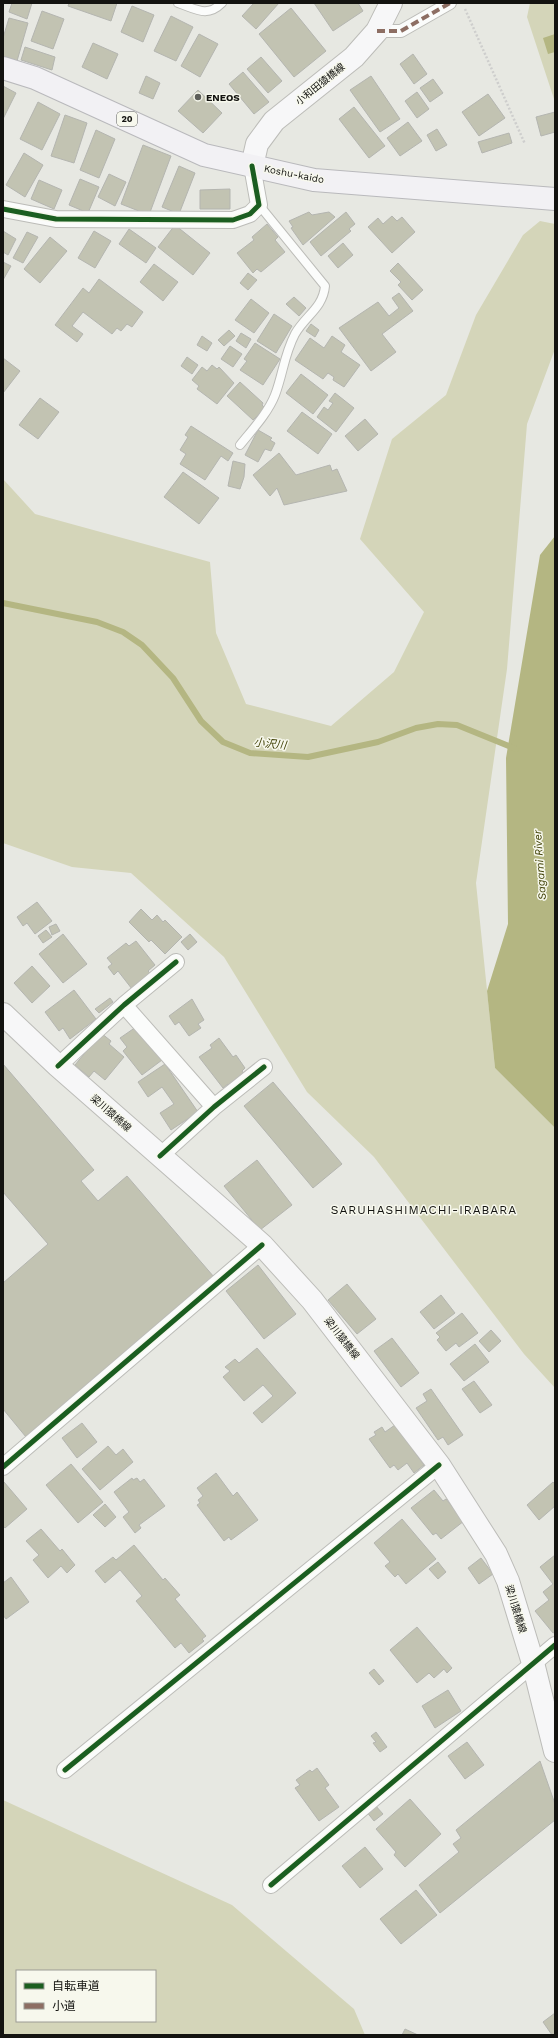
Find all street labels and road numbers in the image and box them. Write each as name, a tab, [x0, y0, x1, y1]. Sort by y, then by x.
street label: 小和田猿橋線	[293, 61, 347, 107]
road number: 20	[117, 112, 137, 126]
street label: Koshu-kaido	[263, 163, 325, 185]
street label: 梁川猿橋線	[89, 1092, 133, 1134]
street label: 梁川猿橋線	[322, 1315, 362, 1361]
street label: 梁川猿橋線	[503, 1583, 529, 1635]

